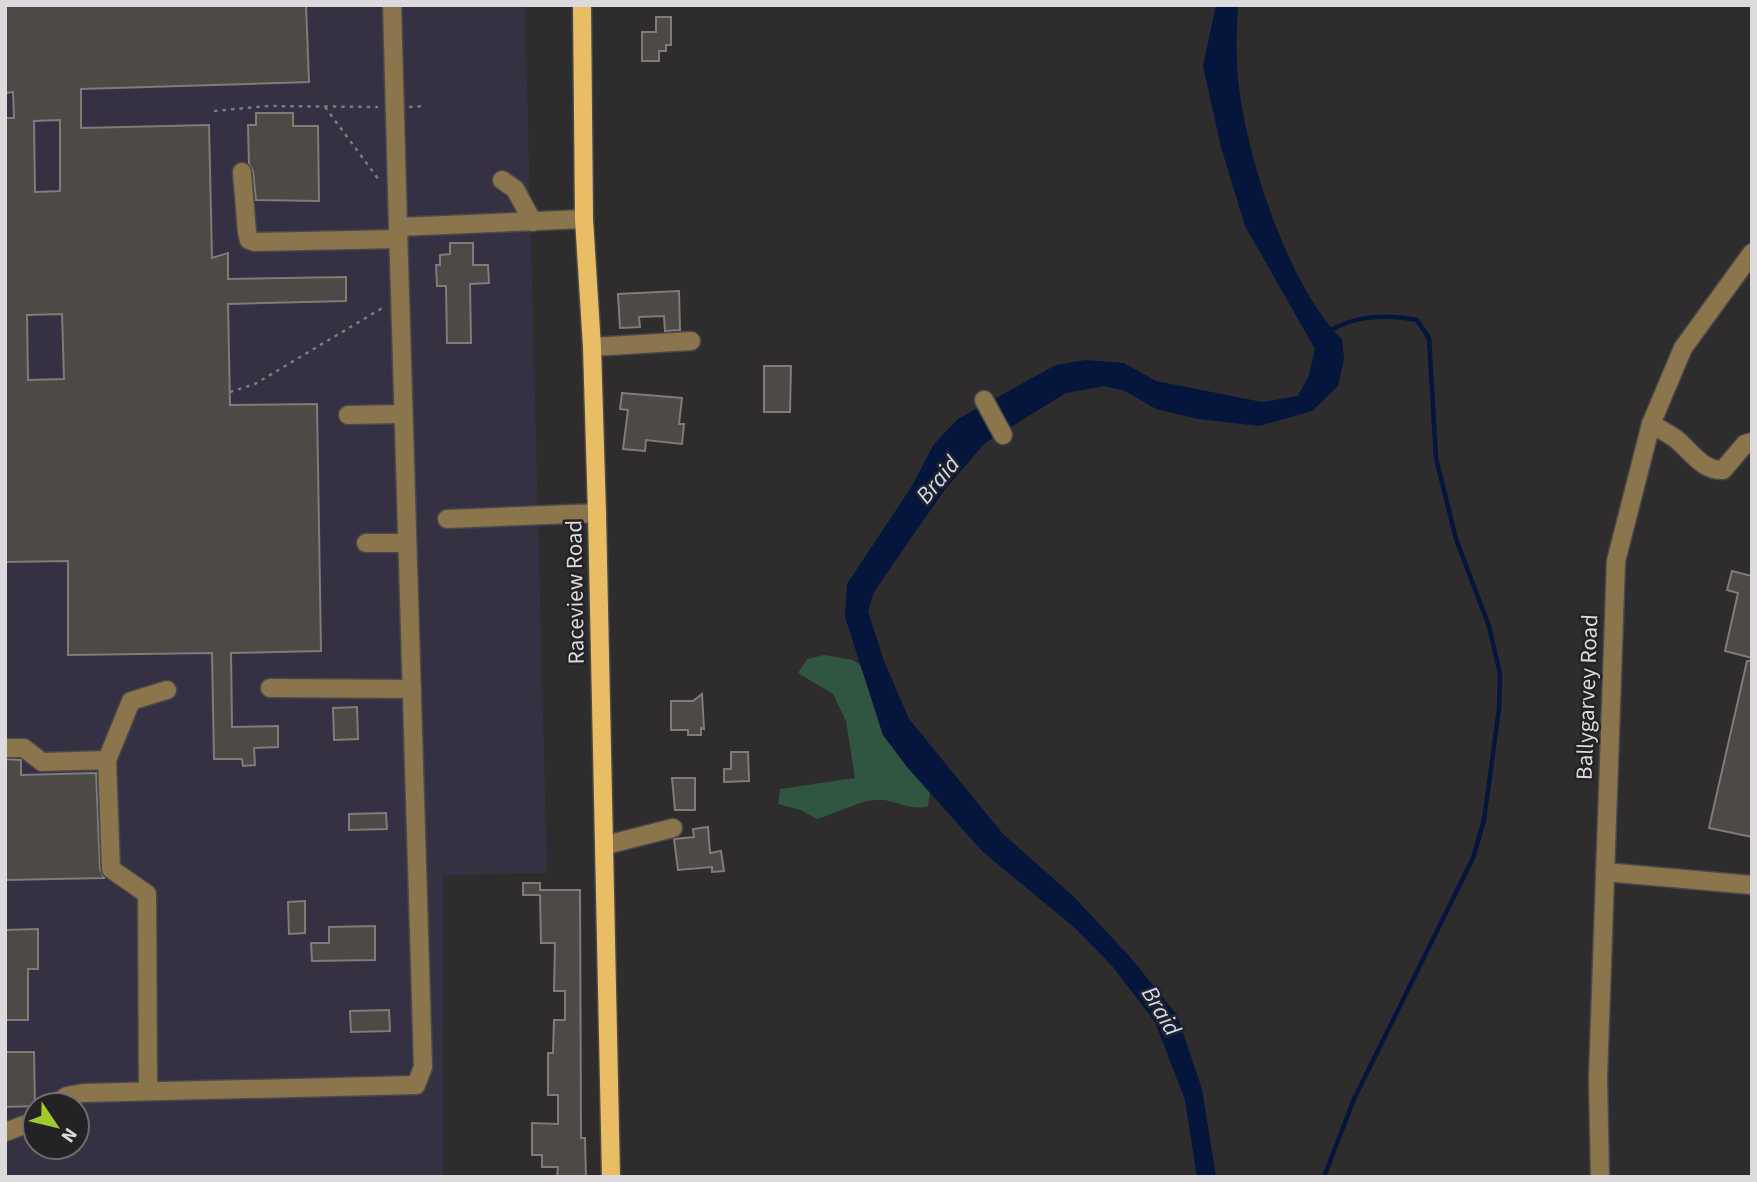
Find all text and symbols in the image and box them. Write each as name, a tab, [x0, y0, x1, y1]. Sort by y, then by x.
water label: Braid	[908, 448, 969, 512]
street label: Raceview Road	[557, 519, 593, 665]
street label: Ballygarvey Road	[1568, 614, 1606, 780]
water label: Braid	[1132, 979, 1190, 1044]
north arrow	[21, 1091, 91, 1161]
text: N	[54, 1122, 83, 1148]

